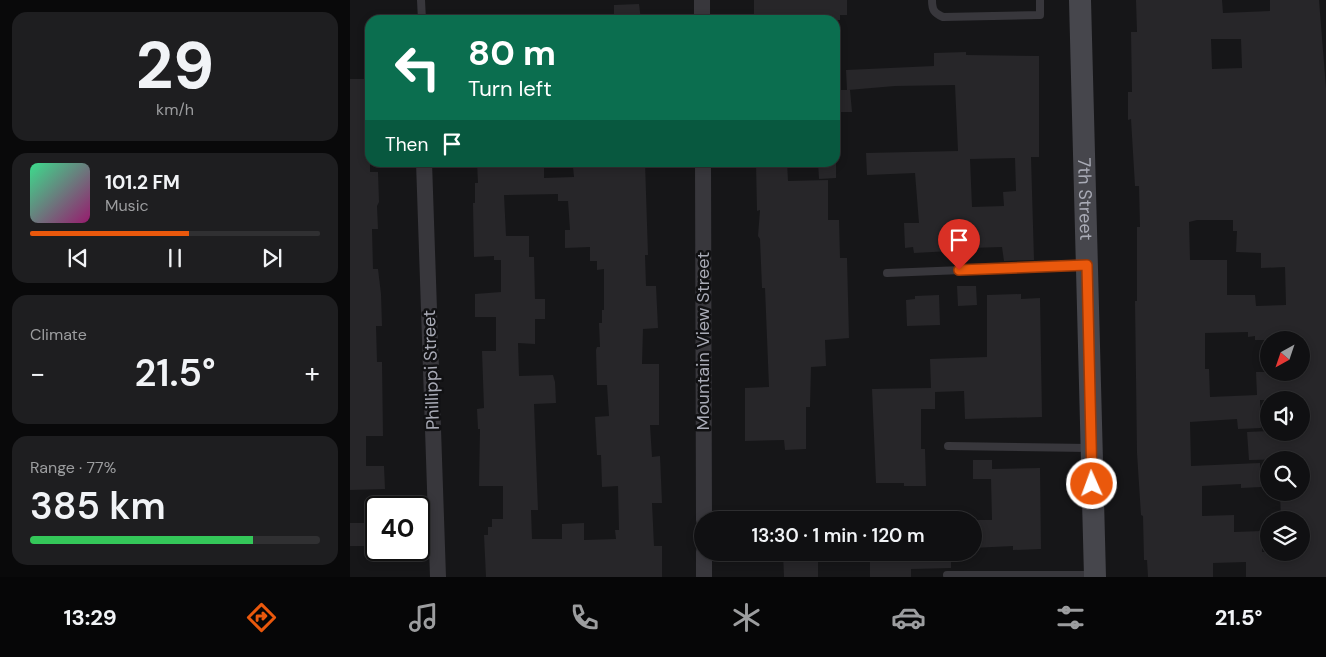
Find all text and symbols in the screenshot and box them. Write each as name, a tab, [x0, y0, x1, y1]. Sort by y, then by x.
text: 29	[136, 24, 214, 108]
text: 80 m	[468, 30, 556, 76]
icon: left	[385, 35, 450, 100]
text: Turn left	[468, 74, 552, 103]
text: km/h	[156, 99, 194, 120]
icon: arrive	[438, 130, 466, 158]
text: Then	[385, 132, 428, 157]
street label: 7th Street	[1072, 157, 1098, 241]
text: 101.2 FM	[105, 170, 180, 195]
text: Music	[105, 195, 149, 216]
pin	[938, 219, 980, 270]
icon: arrive	[945, 226, 973, 254]
icon: previous	[64, 244, 92, 272]
icon: pause	[161, 244, 189, 272]
icon: next	[258, 244, 286, 272]
street label: Mountain View Street	[691, 252, 715, 430]
street label: Phillippi Street	[417, 310, 445, 430]
text: Climate	[30, 324, 87, 345]
north arrow	[1260, 331, 1310, 381]
map controls	[1260, 331, 1310, 561]
text: 21.5°	[134, 348, 216, 398]
text: −	[30, 355, 45, 392]
text: +	[305, 355, 320, 392]
button: sound	[1260, 391, 1310, 441]
button: search	[1260, 451, 1310, 501]
text: Range · 77%	[30, 457, 116, 478]
position arrow	[1065, 457, 1117, 509]
text: 385 km	[30, 481, 166, 531]
speed limit sign: 40	[365, 496, 430, 561]
button: layers	[1260, 511, 1310, 561]
text: 13:30 · 1 min · 120 m	[752, 523, 924, 548]
icon: directions	[244, 600, 279, 635]
icon: music	[406, 600, 441, 635]
icon: phone	[567, 600, 602, 635]
icon: climate	[729, 600, 764, 635]
icon: car	[891, 600, 926, 635]
icon: filters	[1053, 600, 1088, 635]
text: 13:29	[63, 603, 117, 632]
text: 21.5°	[1215, 603, 1263, 632]

